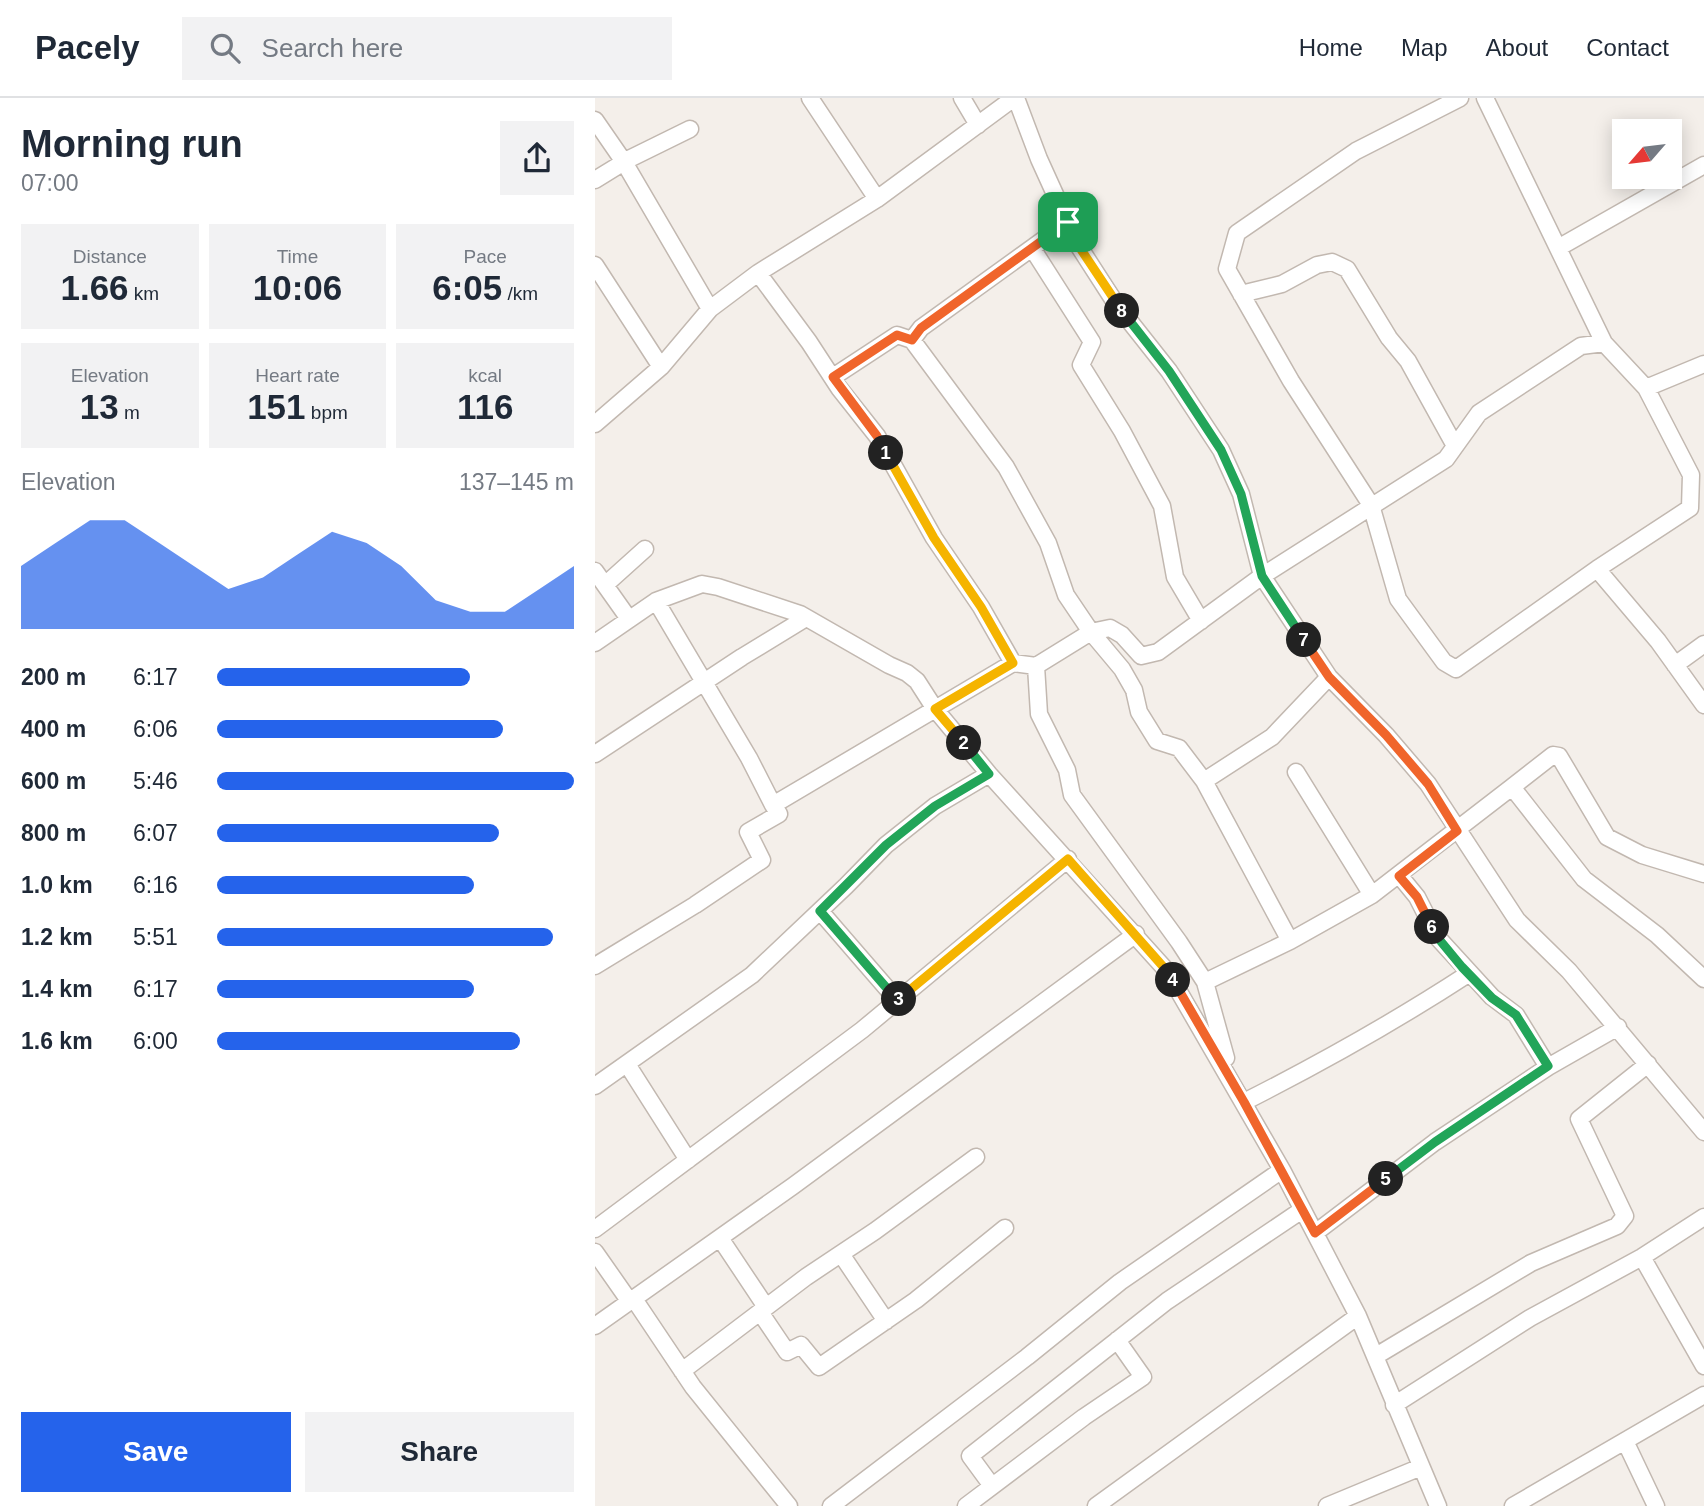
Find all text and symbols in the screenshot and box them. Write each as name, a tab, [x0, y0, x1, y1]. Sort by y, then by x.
search box	[182, 17, 672, 80]
text: Pacely	[35, 29, 140, 66]
icon: search	[206, 29, 244, 67]
text: Search here	[262, 33, 403, 63]
text: Home	[1299, 34, 1363, 61]
text: Map	[1401, 34, 1448, 61]
text: About	[1486, 34, 1548, 61]
text: Contact	[1586, 34, 1669, 61]
north arrow	[1612, 119, 1682, 189]
map controls	[1612, 119, 1682, 189]
button: share	[500, 121, 574, 195]
text: Morning run	[21, 123, 243, 165]
text: 07:00	[21, 170, 79, 196]
pin	[1038, 192, 1098, 252]
icon: arrive	[1049, 203, 1087, 241]
text: Distance	[73, 246, 147, 267]
text: Time	[277, 246, 318, 267]
text: Pace	[464, 246, 507, 267]
text: 1.66	[60, 268, 129, 307]
text: 10:06	[253, 268, 342, 307]
text: 6:05	[432, 268, 502, 307]
text: km	[129, 283, 159, 304]
text: /km	[502, 283, 538, 304]
pin: 8	[1105, 294, 1139, 328]
text: 8	[1116, 300, 1127, 321]
text: Elevation	[71, 365, 149, 386]
text: Heart rate	[255, 365, 340, 386]
text: kcal	[468, 365, 502, 386]
text: 13	[80, 387, 119, 426]
text: 151	[247, 387, 306, 426]
text: 116	[457, 387, 513, 426]
text: m	[119, 402, 140, 423]
text: bpm	[306, 402, 348, 423]
pin: 1	[869, 436, 903, 470]
text: 1	[880, 442, 891, 463]
text: Elevation	[21, 469, 116, 495]
text: 137–145 m	[459, 469, 574, 495]
pin: 7	[1287, 622, 1321, 658]
text: 7	[1298, 629, 1309, 650]
text: 200 m	[21, 664, 86, 690]
text: 6:17	[133, 664, 178, 690]
text: 400 m	[21, 716, 86, 742]
text: 6:06	[133, 716, 178, 742]
pin: 2	[947, 726, 981, 760]
text: 2	[958, 732, 969, 753]
text: 600 m	[21, 768, 86, 794]
text: 5:46	[133, 768, 178, 794]
text: 800 m	[21, 820, 86, 846]
text: 6:07	[133, 820, 178, 846]
text: 1.0 km	[21, 872, 93, 898]
text: 6:16	[133, 872, 178, 898]
pin: 6	[1415, 910, 1449, 944]
text: 6	[1426, 916, 1437, 937]
text: 1.2 km	[21, 924, 93, 950]
text: 5:51	[133, 924, 178, 950]
pin: 4	[1155, 962, 1191, 998]
text: 4	[1167, 969, 1178, 990]
text: 1.4 km	[21, 976, 93, 1002]
text: 6:17	[133, 976, 178, 1002]
pin: 3	[881, 982, 917, 1016]
text: 3	[893, 988, 904, 1009]
text: 1.6 km	[21, 1028, 93, 1054]
text: 6:00	[133, 1028, 178, 1054]
pin: 5	[1369, 1162, 1403, 1196]
text: 5	[1380, 1168, 1391, 1189]
button: Save	[21, 1412, 291, 1492]
button: Share	[305, 1412, 574, 1492]

